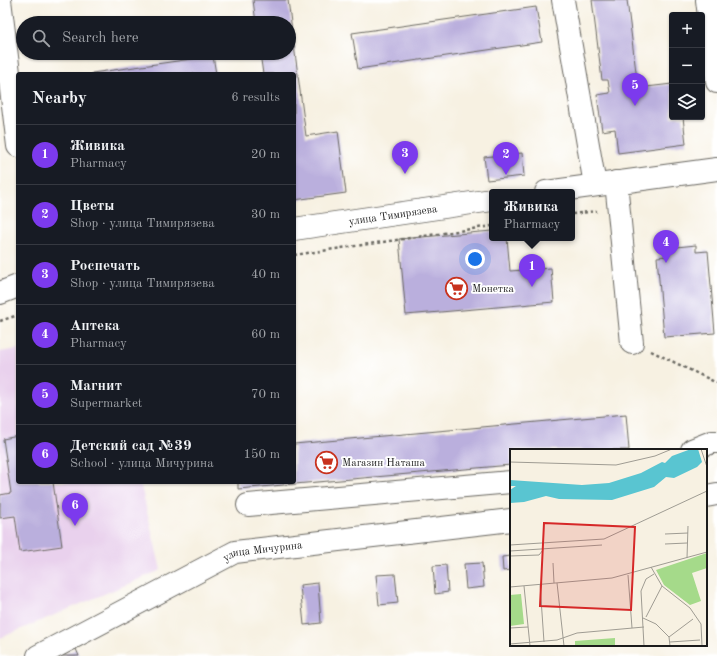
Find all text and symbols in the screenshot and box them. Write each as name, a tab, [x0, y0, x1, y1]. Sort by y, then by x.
map controls	[669, 12, 705, 120]
button: +	[669, 12, 705, 48]
search box	[16, 16, 296, 60]
icon: search	[30, 27, 52, 49]
text: Search here	[62, 31, 139, 46]
button: −	[669, 48, 705, 84]
pin: 5	[622, 73, 648, 106]
button: layers	[669, 84, 705, 120]
text: Nearby	[32, 90, 87, 107]
text: 6 results	[231, 91, 280, 104]
text: Живика	[70, 139, 125, 154]
pin: 3	[392, 141, 418, 174]
pin: 2	[493, 142, 519, 175]
text: 1	[41, 148, 49, 161]
text: 20 m	[251, 148, 280, 161]
text: Pharmacy	[70, 157, 127, 170]
popup	[489, 189, 575, 241]
text: Цветы	[70, 199, 115, 214]
text: Живика	[504, 200, 558, 215]
street label: улица Тимирязева	[348, 204, 439, 228]
text: 2	[41, 208, 49, 221]
text: 30 m	[251, 208, 280, 221]
text: Shop · улица Тимирязева	[70, 217, 215, 230]
text: Pharmacy	[504, 218, 560, 231]
pin: 4	[653, 230, 679, 263]
your location	[465, 249, 485, 269]
pin: 1	[519, 254, 545, 287]
text: Роспечать	[70, 259, 140, 274]
text: 3	[41, 268, 49, 281]
text: 40 m	[251, 268, 280, 281]
supermarket icon: Монетка	[444, 275, 470, 301]
text: Shop · улица Тимирязева	[70, 277, 215, 290]
place label: Монетка	[472, 284, 514, 295]
text: Аптека	[70, 319, 120, 334]
text: 4	[41, 328, 49, 341]
text: 60 m	[251, 328, 280, 341]
text: Pharmacy	[70, 337, 127, 350]
text: Магнит	[70, 379, 122, 394]
text: 5	[41, 388, 49, 401]
text: 70 m	[251, 388, 280, 401]
text: Supermarket	[70, 397, 142, 410]
text: Детский сад №39	[70, 439, 192, 454]
text: 6	[41, 448, 49, 461]
text: 150 m	[243, 448, 280, 461]
supermarket icon: Магазин Наташа	[314, 449, 340, 475]
inset map	[510, 449, 707, 646]
text: School · улица Мичурина	[70, 457, 214, 470]
place label: Магазин Наташа	[342, 458, 425, 469]
pin: 6	[62, 493, 88, 526]
street label: улица Мичурина	[221, 540, 304, 564]

